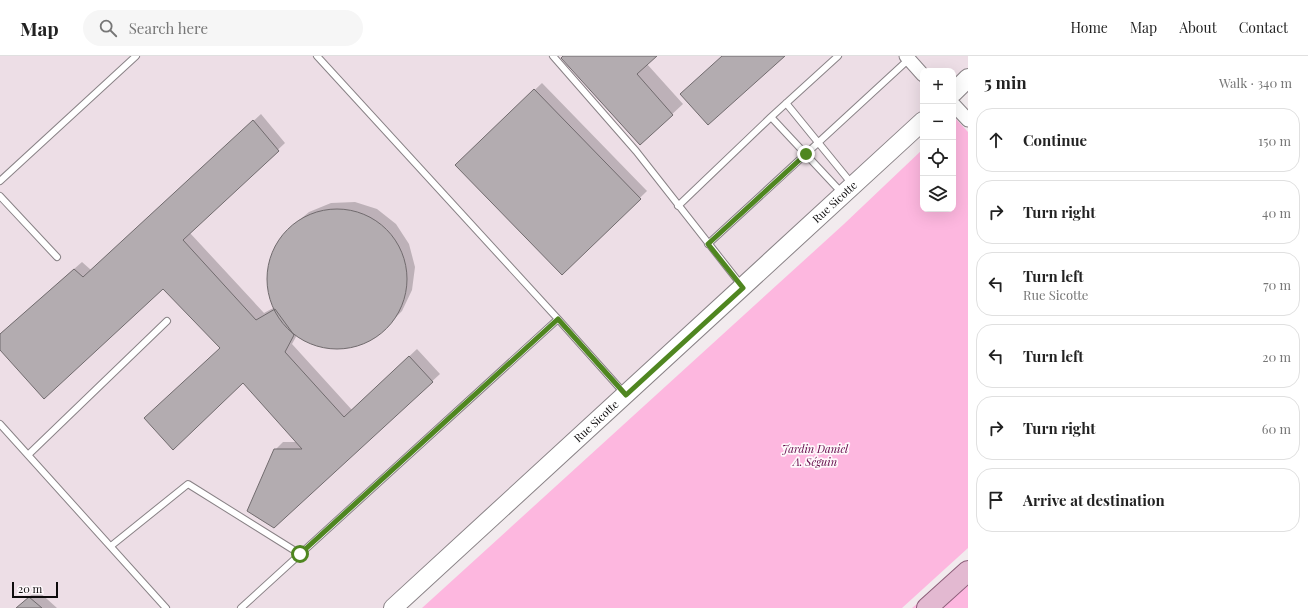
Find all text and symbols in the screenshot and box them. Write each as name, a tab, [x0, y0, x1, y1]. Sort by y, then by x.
search box	[83, 10, 363, 46]
text: Map	[20, 15, 59, 41]
icon: search	[97, 17, 119, 39]
text: Search here	[129, 18, 208, 38]
text: Home	[1070, 18, 1108, 37]
text: Map	[1130, 18, 1157, 37]
text: About	[1179, 18, 1217, 37]
text: Contact	[1239, 18, 1288, 37]
map controls	[920, 68, 956, 212]
button: +	[920, 68, 956, 104]
text: 5 min	[984, 71, 1027, 93]
text: Walk · 340 m	[1219, 74, 1292, 91]
button: −	[920, 104, 956, 140]
icon: ahead	[985, 129, 1007, 151]
text: Continue	[1023, 130, 1087, 150]
text: 150 m	[1258, 132, 1291, 149]
button: locate	[920, 140, 956, 176]
route end	[797, 145, 815, 163]
button: layers	[920, 176, 956, 212]
street label: Rue Sicotte	[809, 177, 860, 226]
icon: right	[985, 201, 1007, 223]
text: Turn right	[1023, 202, 1096, 222]
text: 40 m	[1262, 204, 1291, 221]
text: Turn left	[1023, 266, 1084, 286]
icon: left	[985, 273, 1007, 295]
text: 70 m	[1263, 276, 1291, 293]
text: Rue Sicotte	[1023, 286, 1088, 303]
icon: left	[985, 345, 1007, 367]
text: Turn left	[1023, 346, 1084, 366]
text: 20 m	[1262, 348, 1291, 365]
street label: Rue Sicotte	[570, 396, 622, 445]
icon: right	[985, 417, 1007, 439]
text: Turn right	[1023, 418, 1096, 438]
text: 60 m	[1262, 420, 1291, 437]
park label: Jardin Daniel A. Séguin	[782, 441, 849, 469]
icon: arrive	[985, 489, 1007, 511]
text: Arrive at destination	[1023, 490, 1165, 510]
route start	[291, 545, 309, 563]
scale bar	[12, 580, 58, 599]
text: 20 m	[18, 581, 42, 596]

